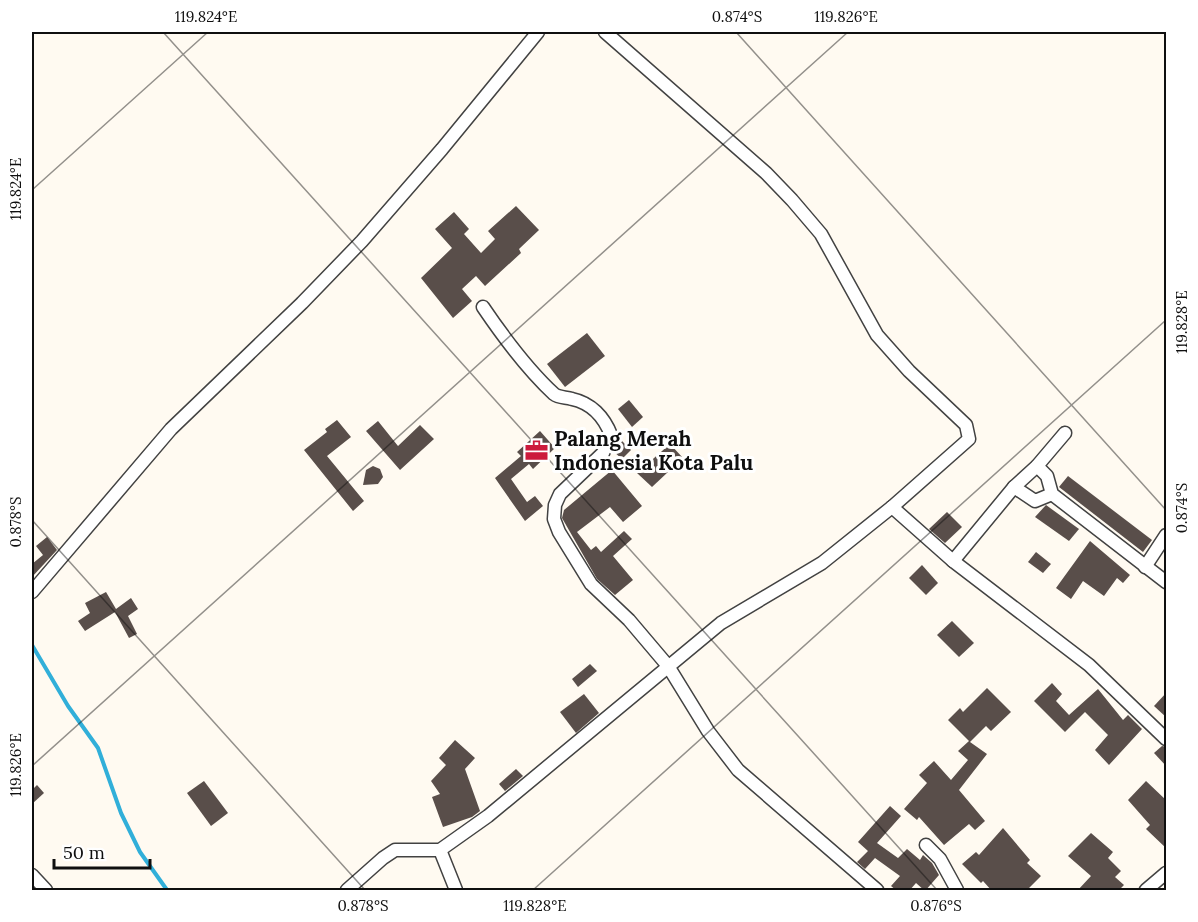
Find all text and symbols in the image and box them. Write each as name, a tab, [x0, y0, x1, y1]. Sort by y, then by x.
text: 119.824°E	[175, 7, 237, 26]
text: 0.874°S	[712, 7, 762, 26]
text: 119.826°E	[814, 7, 878, 26]
text: 119.824°E	[6, 158, 25, 220]
text: 119.828°E	[1172, 290, 1191, 354]
place label: Palang Merah Indonesia Kota Palu	[554, 425, 753, 476]
office icon: Palang Merah Indonesia Kota Palu	[523, 437, 549, 463]
text: 0.874°S	[1172, 483, 1191, 533]
text: 0.878°S	[6, 496, 25, 548]
text: 119.826°E	[6, 733, 25, 797]
scale bar	[54, 832, 150, 870]
text: 50 m	[63, 841, 105, 864]
text: 0.878°S	[337, 896, 389, 915]
text: 119.828°E	[503, 896, 567, 915]
text: 0.876°S	[910, 896, 962, 915]

